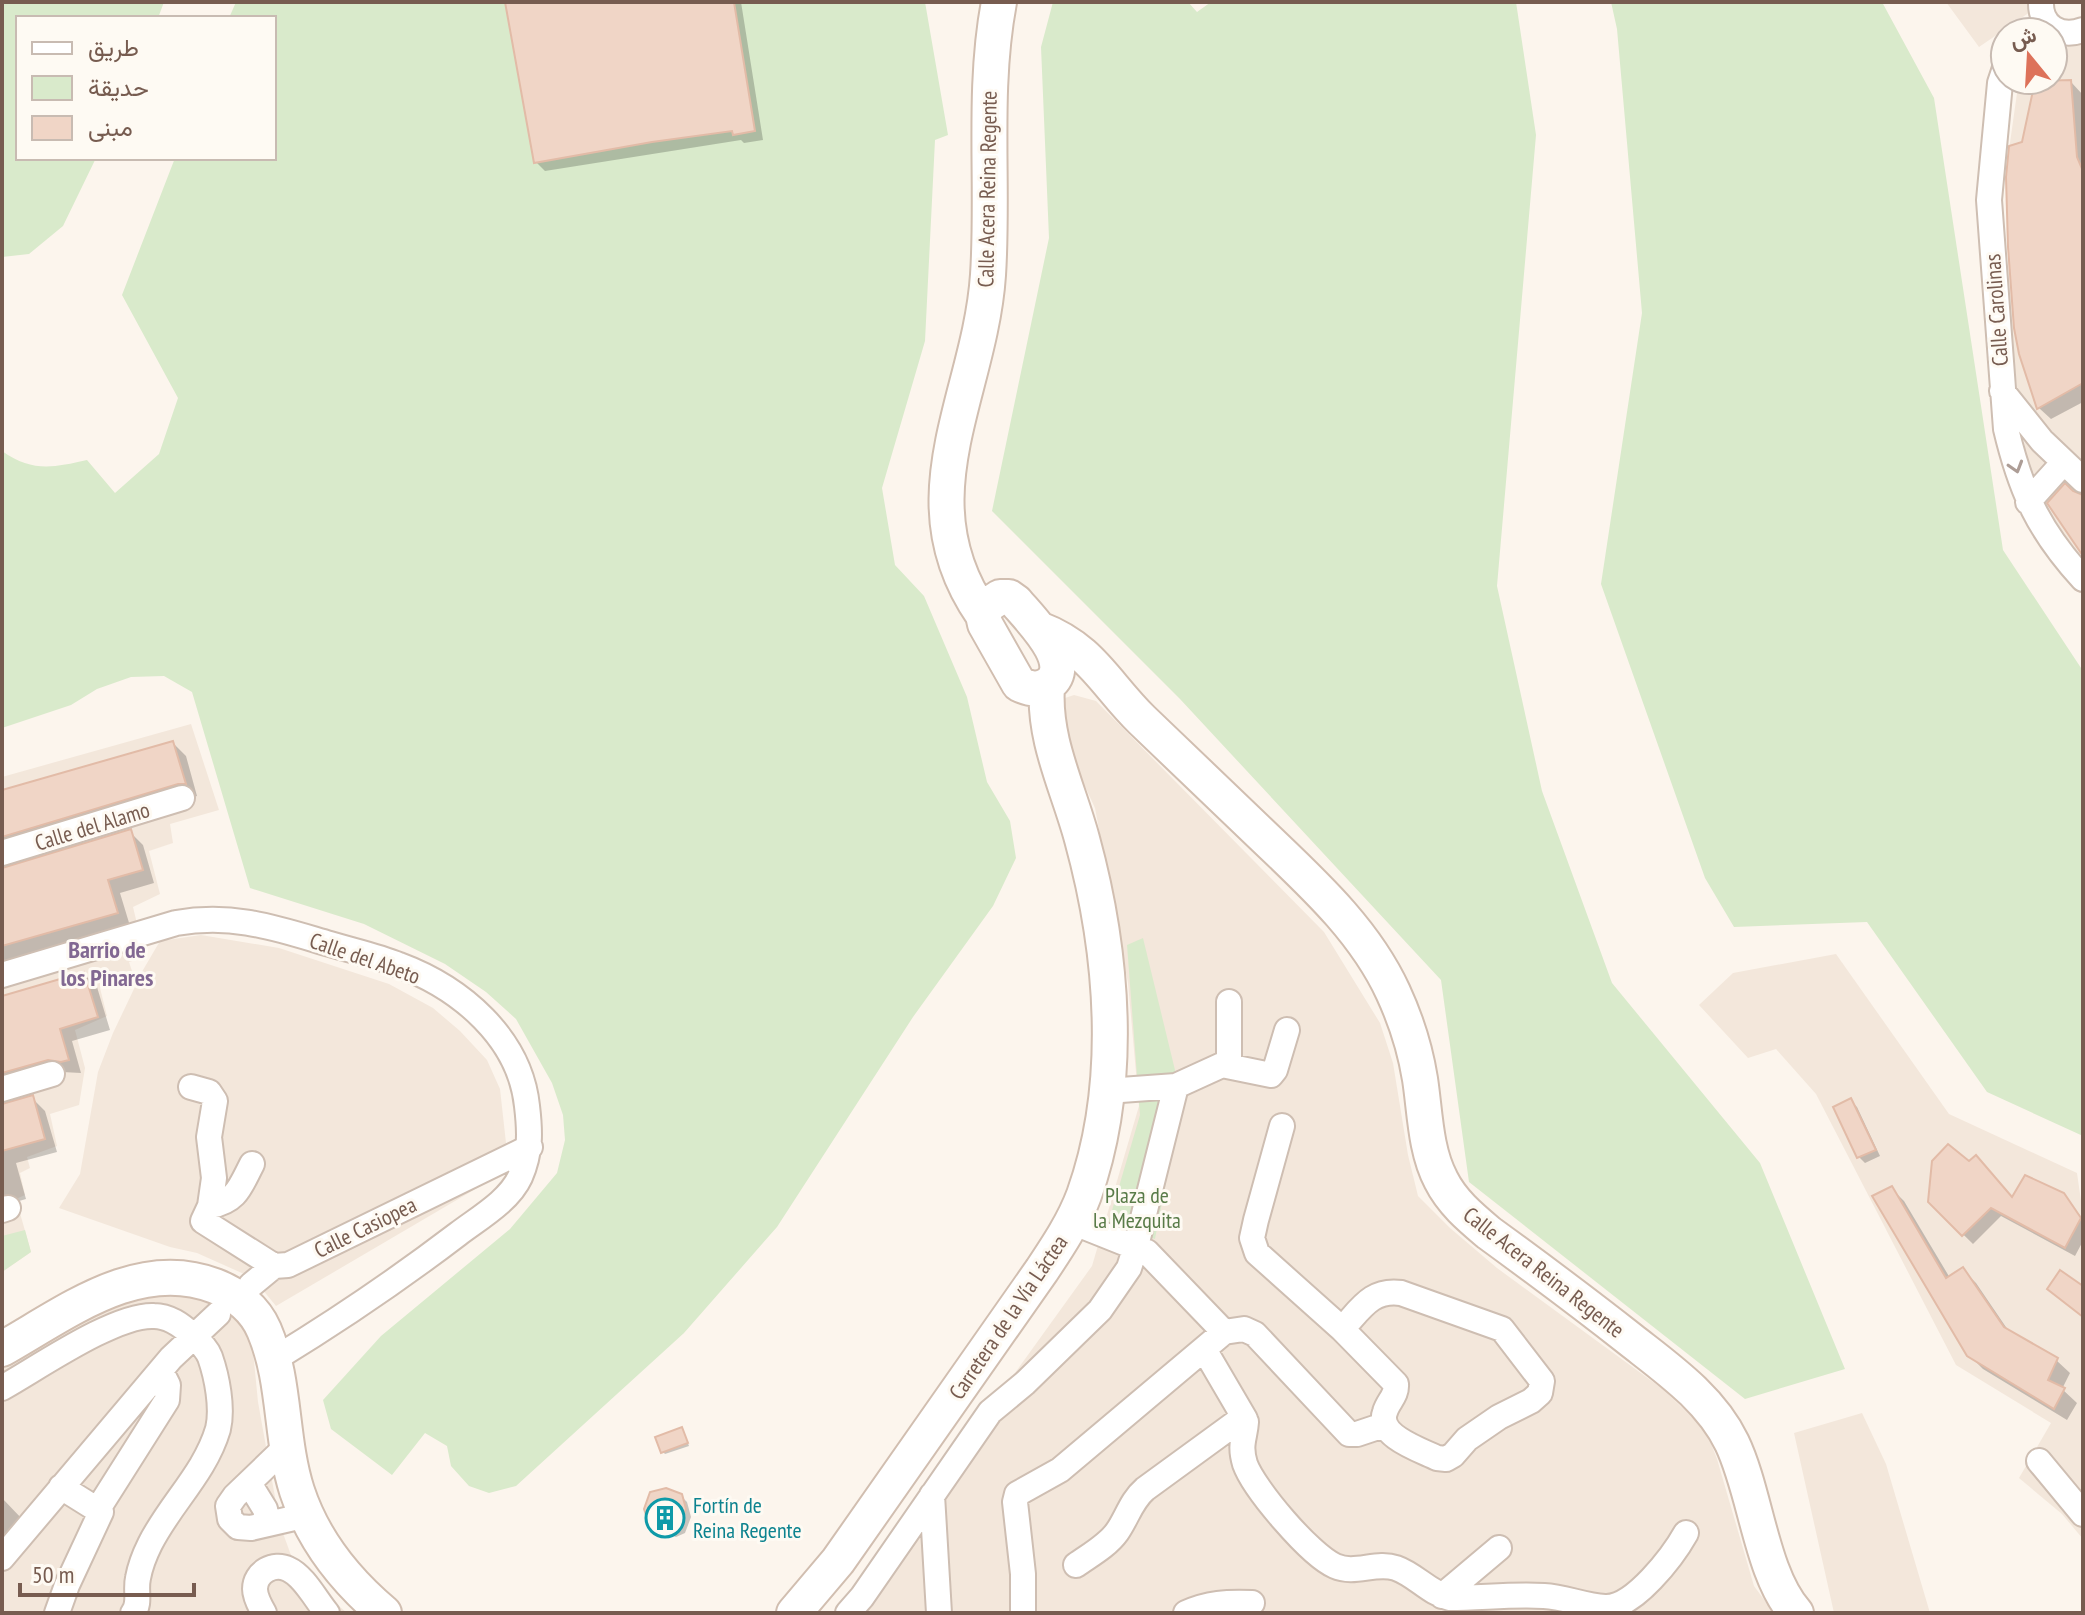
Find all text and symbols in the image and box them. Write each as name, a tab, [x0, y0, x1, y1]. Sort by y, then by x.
legend	[16, 16, 276, 160]
north arrow	[1989, 16, 2069, 96]
text: ش	[2006, 20, 2040, 54]
text: طريق	[88, 32, 139, 63]
text: حديقة	[88, 72, 149, 103]
street label: Calle Acera Reina Regente	[971, 90, 1003, 288]
text: مبنى	[88, 112, 133, 143]
street label: Calle Carolinas	[1978, 253, 2014, 367]
one-way arrow	[2007, 460, 2023, 474]
street label: Calle del Alamo	[31, 795, 153, 857]
street label: Calle del Abeto	[306, 926, 424, 990]
district label: Barrio de los Pinares	[60, 934, 154, 993]
park label: Plaza de la Mezquita	[1093, 1181, 1181, 1234]
street label: Calle Casiopea	[309, 1190, 421, 1264]
street label: Calle Acera Reina Regente	[1458, 1200, 1630, 1344]
street label: Carretera de la Vía Láctea	[943, 1229, 1073, 1405]
place label: Fortín de Reina Regente	[693, 1491, 802, 1544]
building icon: Fortín de Reina Regente	[644, 1497, 686, 1539]
scale bar	[20, 1547, 194, 1597]
text: 50 m	[32, 1559, 74, 1590]

